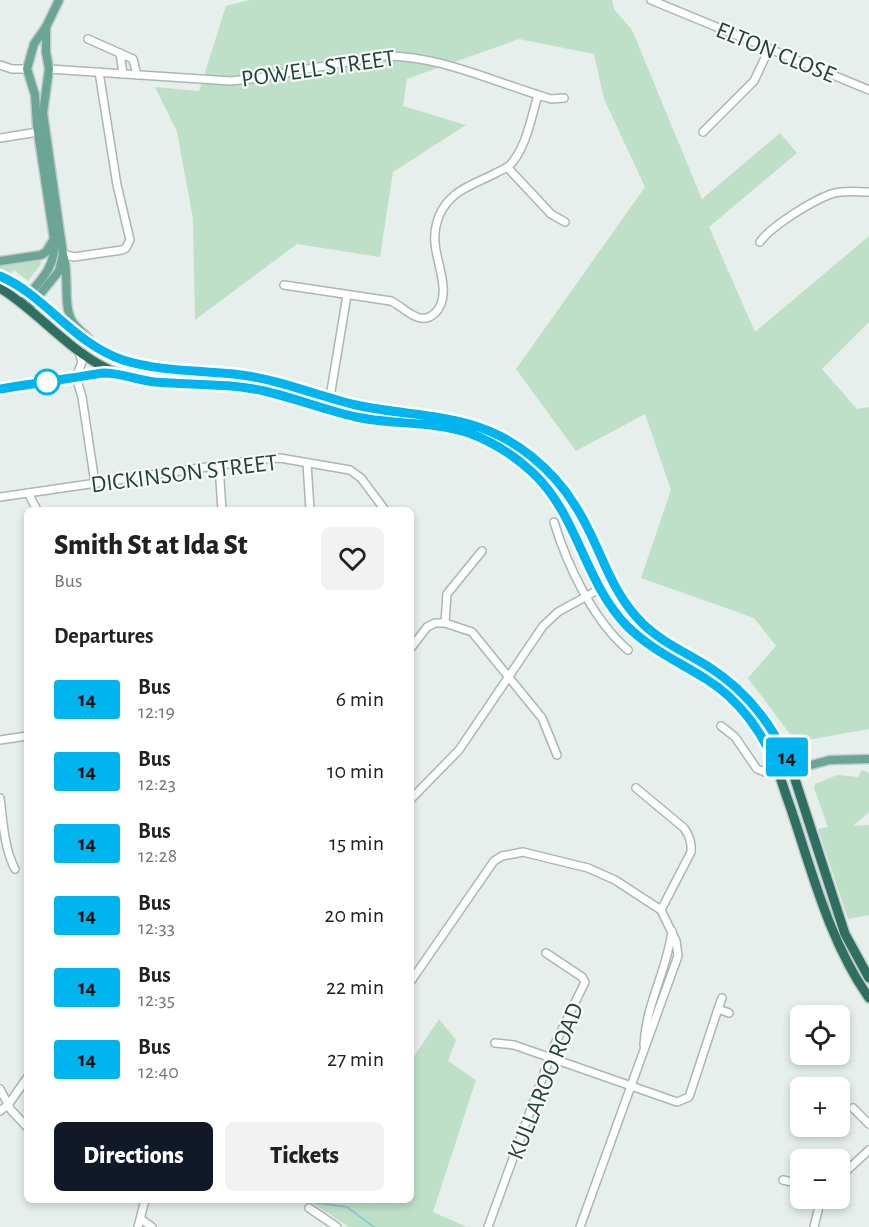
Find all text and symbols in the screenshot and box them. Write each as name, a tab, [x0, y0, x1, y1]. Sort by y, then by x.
street label: ELTON CLOSE	[712, 18, 839, 88]
street label: POWELL STREET	[240, 46, 397, 92]
unlabelled marker	[34, 369, 60, 395]
street label: DICKINSON STREET	[89, 451, 279, 497]
button: heart	[321, 527, 384, 590]
text: Smith St at Ida St	[54, 532, 248, 560]
text: Bus	[54, 571, 82, 591]
text: Departures	[54, 625, 154, 647]
text: Bus	[138, 676, 171, 698]
text: 6 min	[336, 688, 384, 710]
text: 14	[78, 689, 96, 710]
text: 12:19	[138, 702, 175, 722]
line badge: 14	[760, 738, 814, 777]
text: 14	[778, 747, 796, 768]
text: Bus	[138, 748, 171, 770]
text: 10 min	[327, 760, 384, 782]
text: 14	[78, 761, 96, 782]
text: 12:23	[138, 774, 176, 794]
text: Bus	[138, 820, 171, 842]
text: 15 min	[329, 832, 384, 854]
text: 14	[78, 833, 96, 854]
text: 12:28	[138, 846, 177, 866]
text: Bus	[138, 892, 171, 914]
text: 20 min	[324, 904, 384, 926]
text: 14	[78, 905, 96, 926]
text: 12:33	[138, 918, 175, 938]
text: Bus	[138, 964, 171, 986]
text: 22 min	[326, 976, 384, 998]
text: 14	[78, 977, 96, 998]
text: 12:35	[138, 990, 175, 1010]
street label: KULLAROO ROAD	[504, 1000, 588, 1163]
map controls	[790, 1005, 850, 1209]
button: locate	[790, 1005, 850, 1065]
text: Bus	[138, 1036, 171, 1058]
text: 27 min	[327, 1048, 384, 1070]
text: 14	[78, 1049, 96, 1070]
text: 12:40	[138, 1062, 179, 1082]
button: +	[790, 1077, 850, 1137]
button: Directions	[54, 1122, 213, 1191]
button: Tickets	[225, 1122, 384, 1191]
button: −	[790, 1149, 850, 1209]

